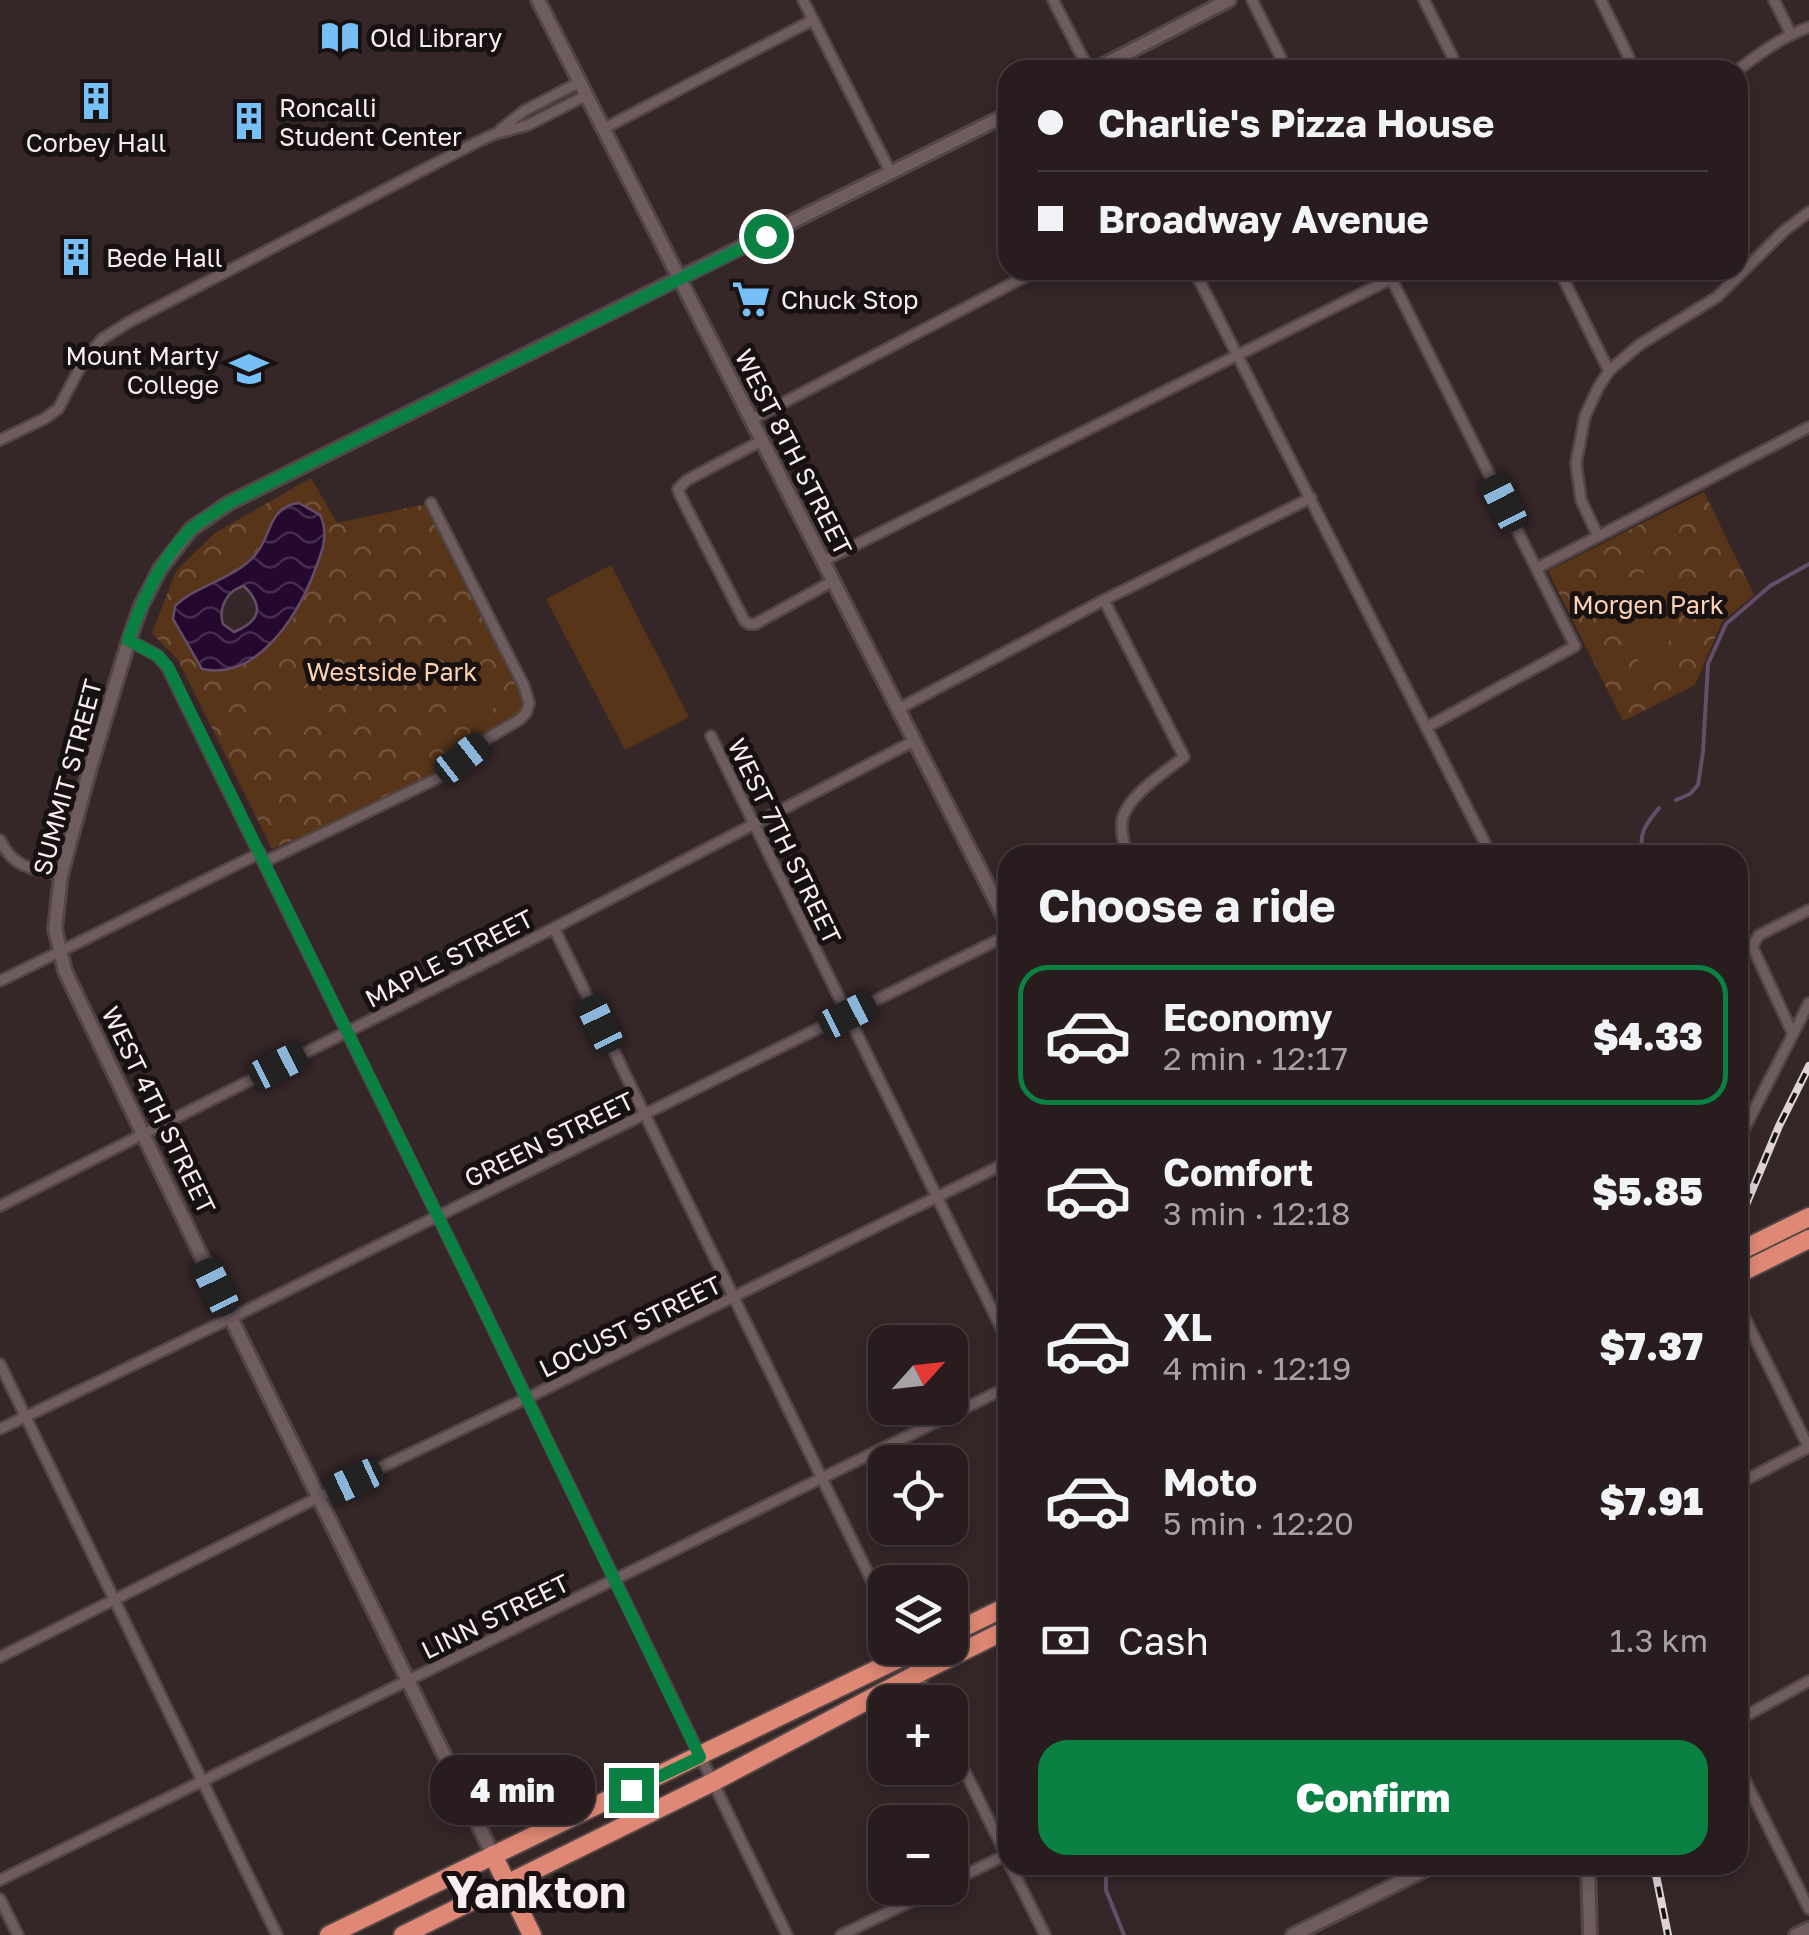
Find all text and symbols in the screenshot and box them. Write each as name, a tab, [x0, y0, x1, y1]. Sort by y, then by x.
library icon: Old Library	[319, 16, 361, 58]
place label: Old Library	[370, 22, 502, 53]
building icon: Corbey Hall	[75, 80, 117, 122]
place label: Roncalli Student Center	[279, 92, 462, 152]
building icon: Roncalli Student Center	[228, 100, 270, 142]
text: Charlie's Pizza House	[1098, 100, 1494, 145]
place label: Corbey Hall	[26, 127, 166, 158]
text: Broadway Avenue	[1098, 196, 1429, 241]
route start	[744, 214, 789, 259]
building icon: Bede Hall	[55, 236, 97, 278]
place label: Bede Hall	[106, 242, 223, 273]
supermarket icon: Chuck Stop	[730, 278, 772, 320]
place label: Chuck Stop	[781, 284, 918, 315]
place label: Mount Marty College	[66, 340, 219, 400]
street label: WEST 8TH STREET	[729, 344, 859, 560]
school or university icon: Mount Marty College	[228, 348, 270, 390]
car	[1477, 469, 1531, 537]
park label: Morgen Park	[1572, 589, 1724, 620]
park label: Westside Park	[307, 656, 477, 687]
street label: SUMMIT STREET	[26, 676, 108, 878]
car	[429, 728, 495, 788]
street label: WEST 7TH STREET	[722, 733, 848, 949]
text: Choose a ride	[1038, 878, 1336, 932]
street label: MAPLE STREET	[360, 902, 538, 1014]
car	[814, 988, 882, 1042]
car	[573, 990, 627, 1058]
icon: car	[1043, 990, 1133, 1080]
text: Economy	[1163, 994, 1332, 1039]
street label: WEST 4TH STREET	[95, 1001, 223, 1219]
text: $4.33	[1593, 1013, 1703, 1058]
car	[244, 1039, 312, 1093]
text: 2 min · 12:17	[1163, 1039, 1348, 1077]
street label: GREEN STREET	[459, 1085, 639, 1193]
icon: car	[1043, 1145, 1133, 1235]
text: Comfort	[1163, 1149, 1313, 1194]
text: $5.85	[1592, 1168, 1703, 1213]
text: 3 min · 12:18	[1163, 1194, 1351, 1232]
car	[189, 1253, 243, 1321]
street label: LOCUST STREET	[534, 1268, 726, 1384]
icon: car	[1043, 1300, 1133, 1390]
text: XL	[1163, 1304, 1212, 1349]
text: $7.37	[1599, 1323, 1703, 1368]
north arrow	[868, 1325, 968, 1425]
map controls	[868, 1325, 968, 1905]
text: 4 min · 12:19	[1163, 1349, 1351, 1387]
button: locate	[868, 1445, 968, 1545]
car	[320, 1455, 388, 1507]
icon: car	[1043, 1455, 1133, 1545]
text: Moto	[1163, 1459, 1257, 1504]
text: $7.91	[1599, 1478, 1703, 1523]
text: 5 min · 12:20	[1163, 1504, 1354, 1542]
button: layers	[868, 1565, 968, 1665]
street label: LINN STREET	[416, 1567, 574, 1665]
icon: cash	[1038, 1613, 1093, 1668]
text: Cash	[1118, 1618, 1209, 1663]
text: 1.3 km	[1610, 1621, 1708, 1659]
button: +	[868, 1685, 968, 1785]
button: Confirm	[1038, 1740, 1708, 1855]
callout: 4 min	[431, 1755, 596, 1825]
route end	[609, 1768, 654, 1813]
text: 4 min	[470, 1771, 555, 1809]
button: −	[868, 1805, 968, 1905]
district label: Yankton	[446, 1864, 626, 1918]

